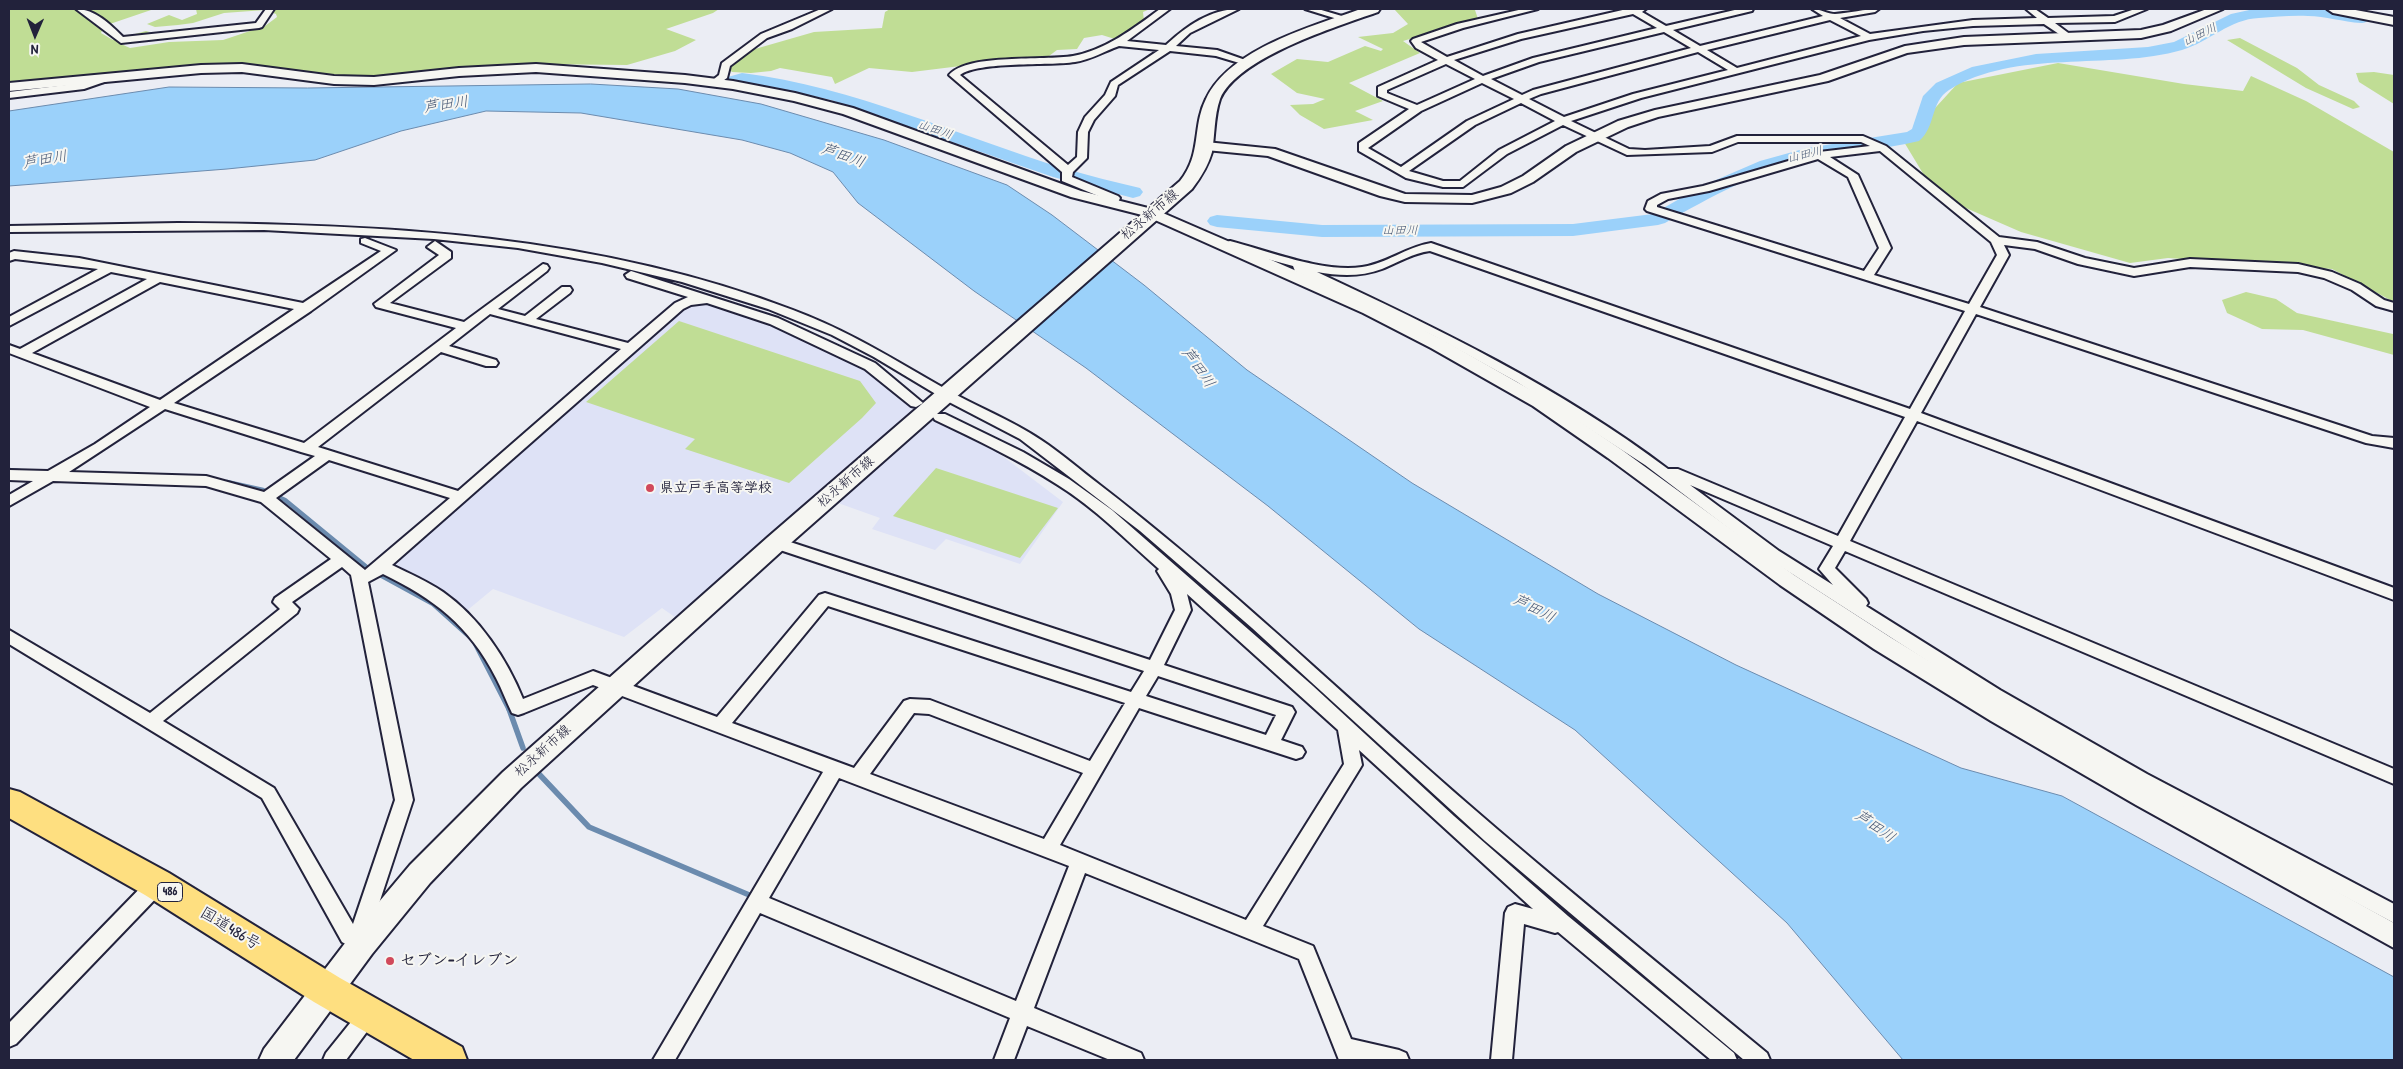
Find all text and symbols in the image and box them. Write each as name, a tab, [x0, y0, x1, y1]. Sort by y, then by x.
north arrow	[10, 10, 60, 60]
water label: 山田川	[2181, 21, 2219, 49]
text: N	[31, 41, 39, 60]
water label: 芦田川	[422, 93, 470, 117]
water label: 山田川	[916, 117, 954, 143]
water label: 芦田川	[819, 140, 867, 172]
water label: 山田川	[1786, 144, 1824, 166]
water label: 芦田川	[21, 148, 69, 172]
street label: 松永新市線	[1118, 186, 1182, 244]
water label: 山田川	[1382, 224, 1418, 238]
water label: 芦田川	[1178, 344, 1218, 392]
street label: 松永新市線	[814, 453, 878, 511]
place label: 県立戸手高等学校	[660, 480, 772, 496]
marker: 県立戸手高等学校	[644, 482, 656, 494]
water label: 芦田川	[1510, 591, 1558, 627]
street label: 松永新市線	[511, 721, 575, 781]
water label: 芦田川	[1851, 807, 1899, 847]
road number: 486	[158, 882, 182, 902]
street label: 国道486号	[196, 903, 264, 955]
place label: セブン-イレブン	[400, 951, 518, 971]
marker: セブン-イレブン	[384, 955, 396, 967]

